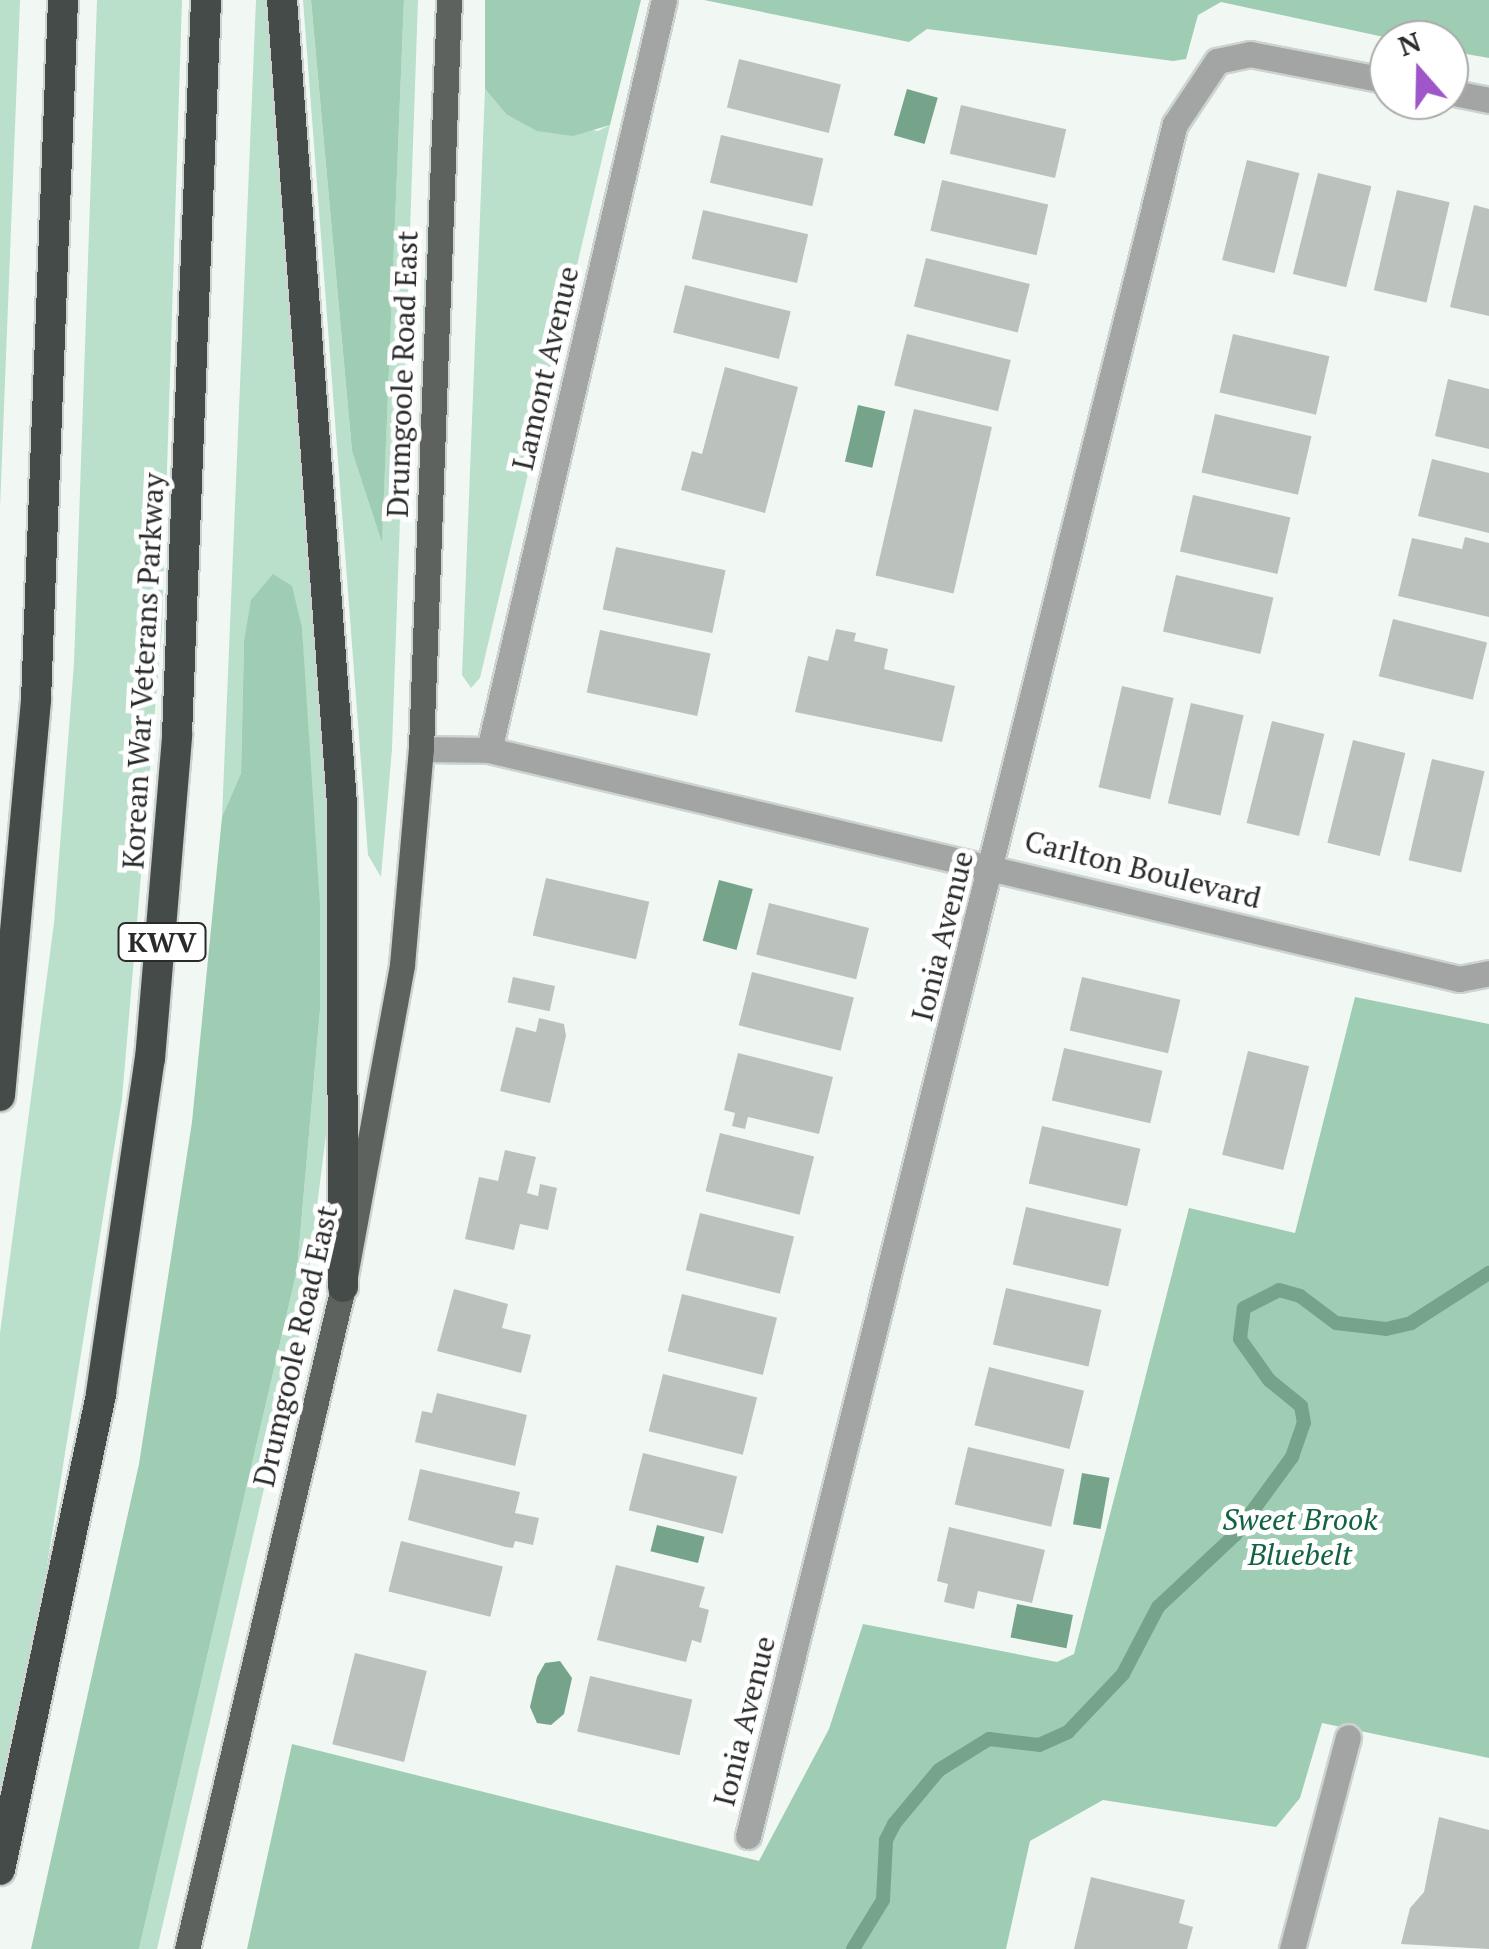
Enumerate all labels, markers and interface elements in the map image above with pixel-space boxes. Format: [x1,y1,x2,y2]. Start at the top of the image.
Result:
north arrow [1369,20,1469,120]
text: N [1393,22,1426,64]
street label: Drumgoole Road East [379,230,425,518]
street label: Lamont Avenue [504,262,586,474]
street label: Korean War Veterans Parkway [115,472,171,870]
street label: Carlton Boulevard [1021,822,1265,916]
street label: Ionia Avenue [903,847,981,1025]
road number: KWV [117,919,207,965]
street label: Drumgoole Road East [245,1202,345,1490]
park label: Sweet Brook Bluebelt [1222,1501,1378,1572]
street label: Ionia Avenue [705,1632,783,1810]

